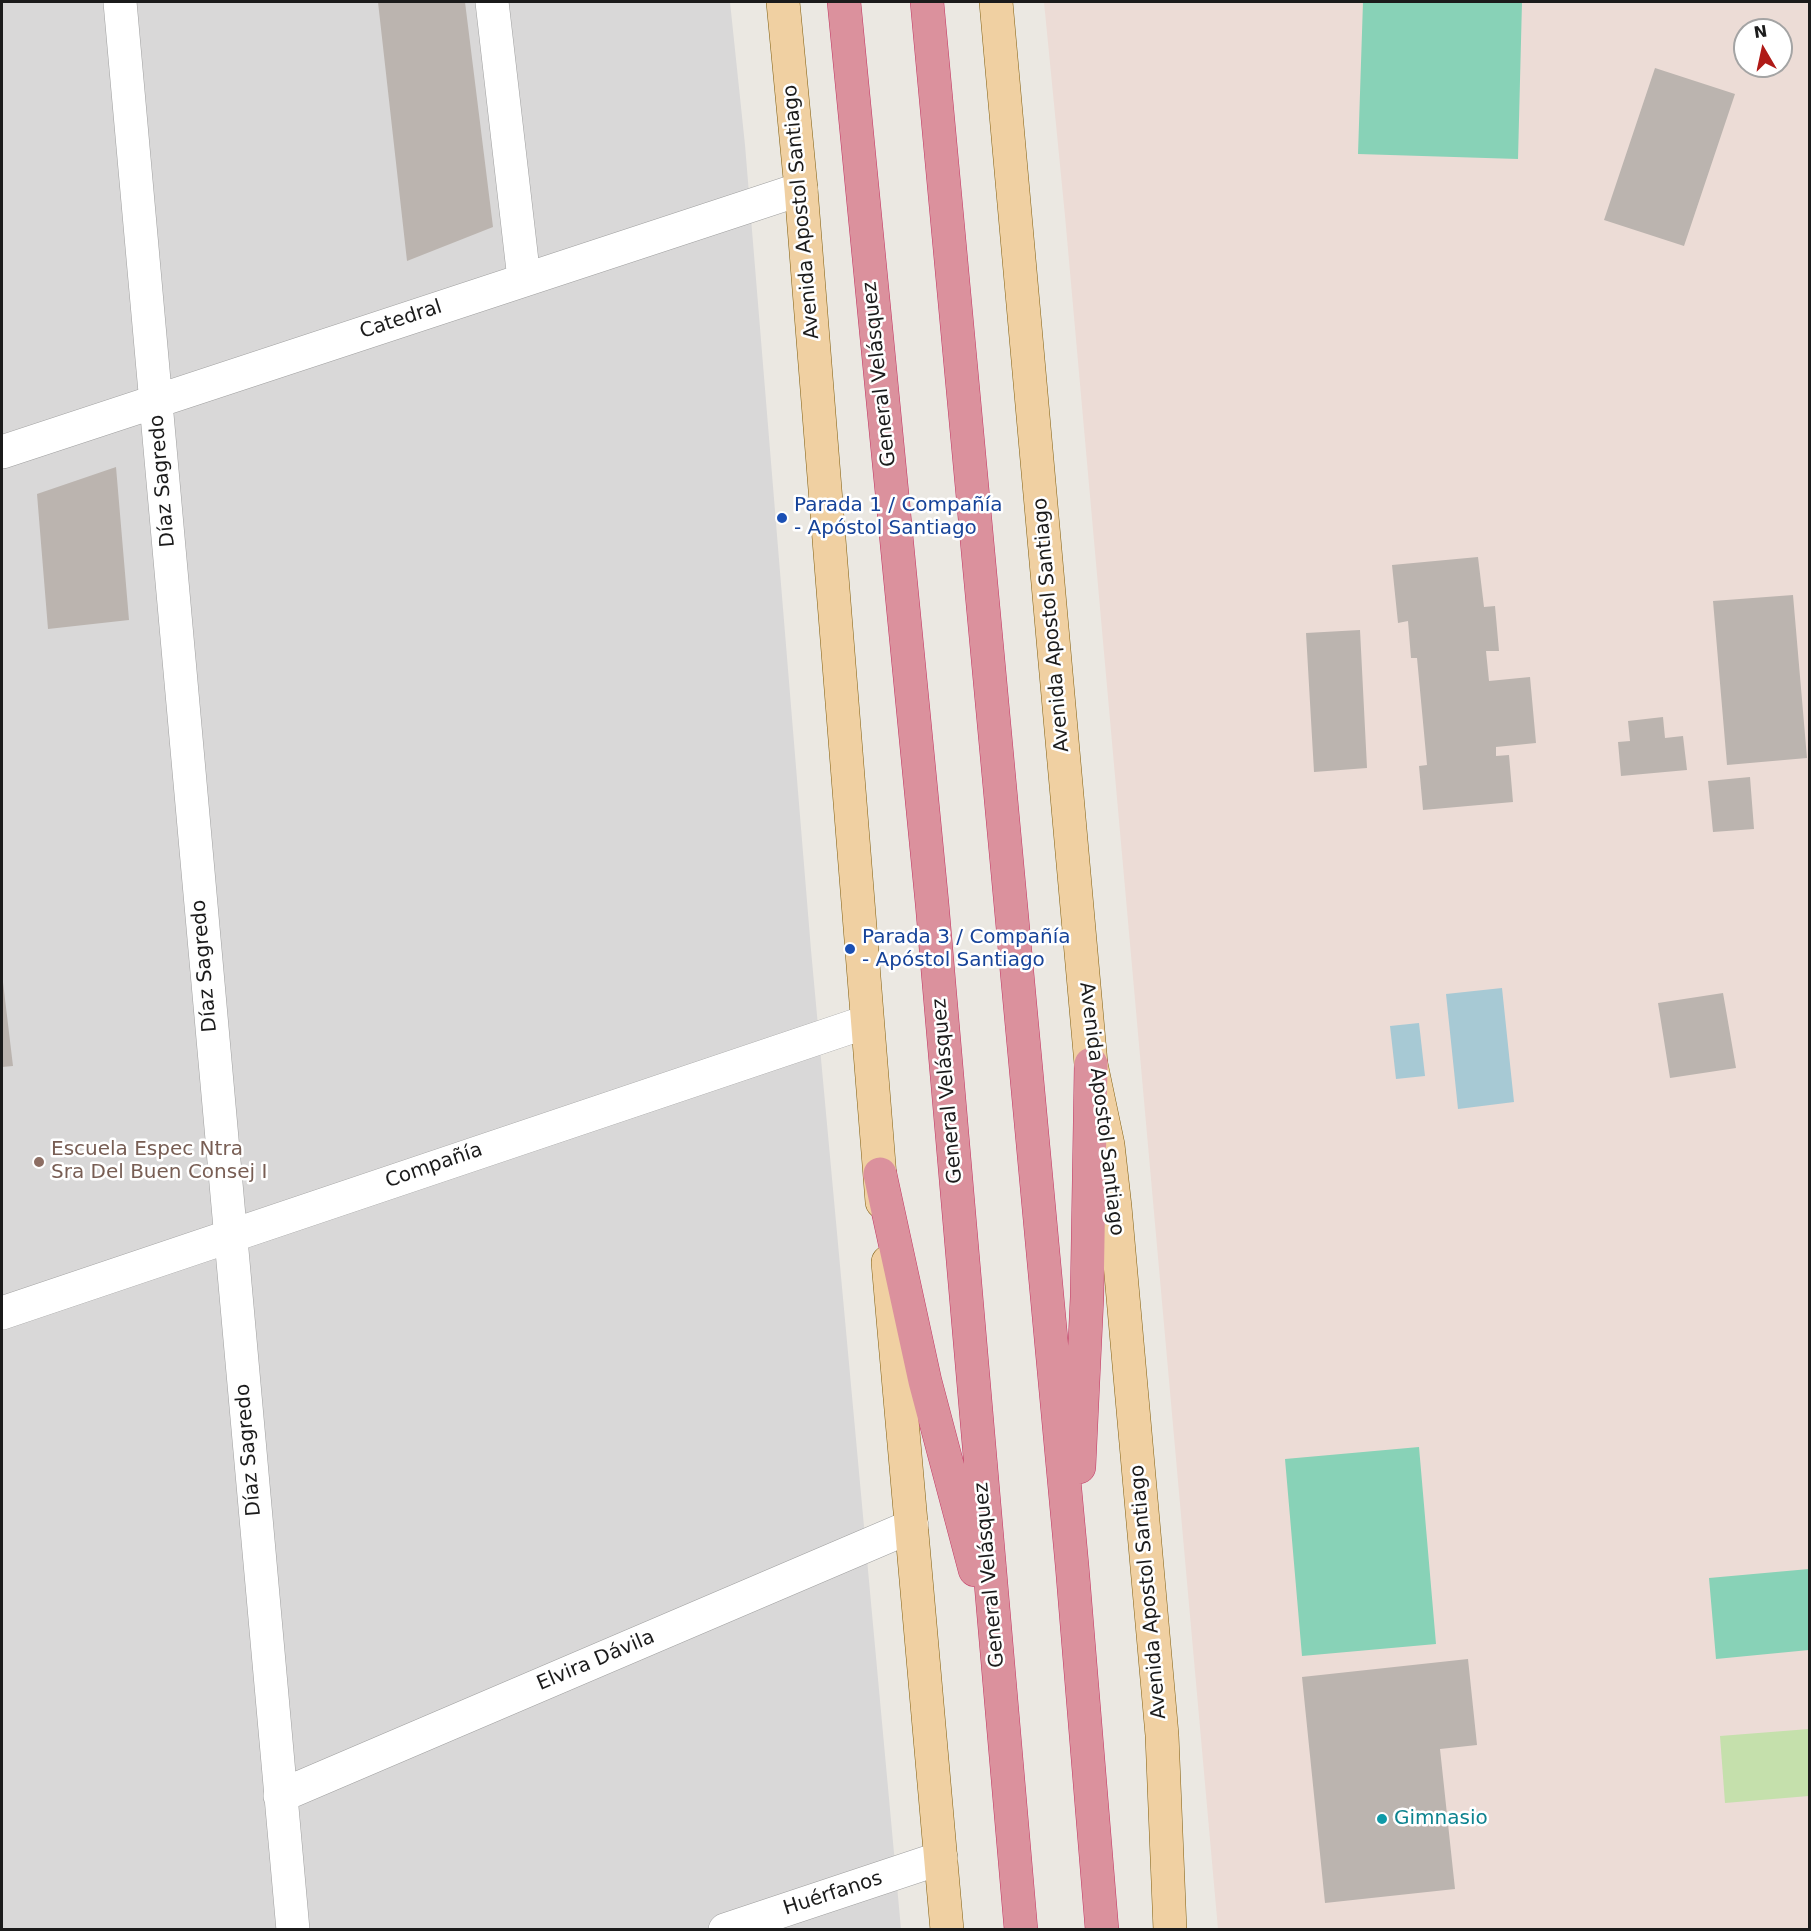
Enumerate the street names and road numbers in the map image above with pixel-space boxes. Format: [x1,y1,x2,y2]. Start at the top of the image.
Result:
street label: Avenida Apostol Santiago [779,84,825,340]
street label: General Velásquez [858,280,902,468]
street label: Catedral [357,295,445,345]
street label: Díaz Sagredo [145,414,181,548]
street label: Avenida Apostol Santiago [1029,497,1075,753]
street label: Díaz Sagredo [187,899,223,1033]
street label: Avenida Apostol Santiago [1074,981,1128,1237]
street label: General Velásquez [928,997,968,1185]
street label: Compañía [382,1138,486,1194]
street label: Díaz Sagredo [231,1383,267,1517]
street label: Avenida Apostol Santiago [1126,1464,1172,1720]
street label: General Velásquez [970,1481,1010,1669]
street label: Elvira Dávila [534,1625,658,1697]
street label: Huérfanos [780,1867,886,1921]

